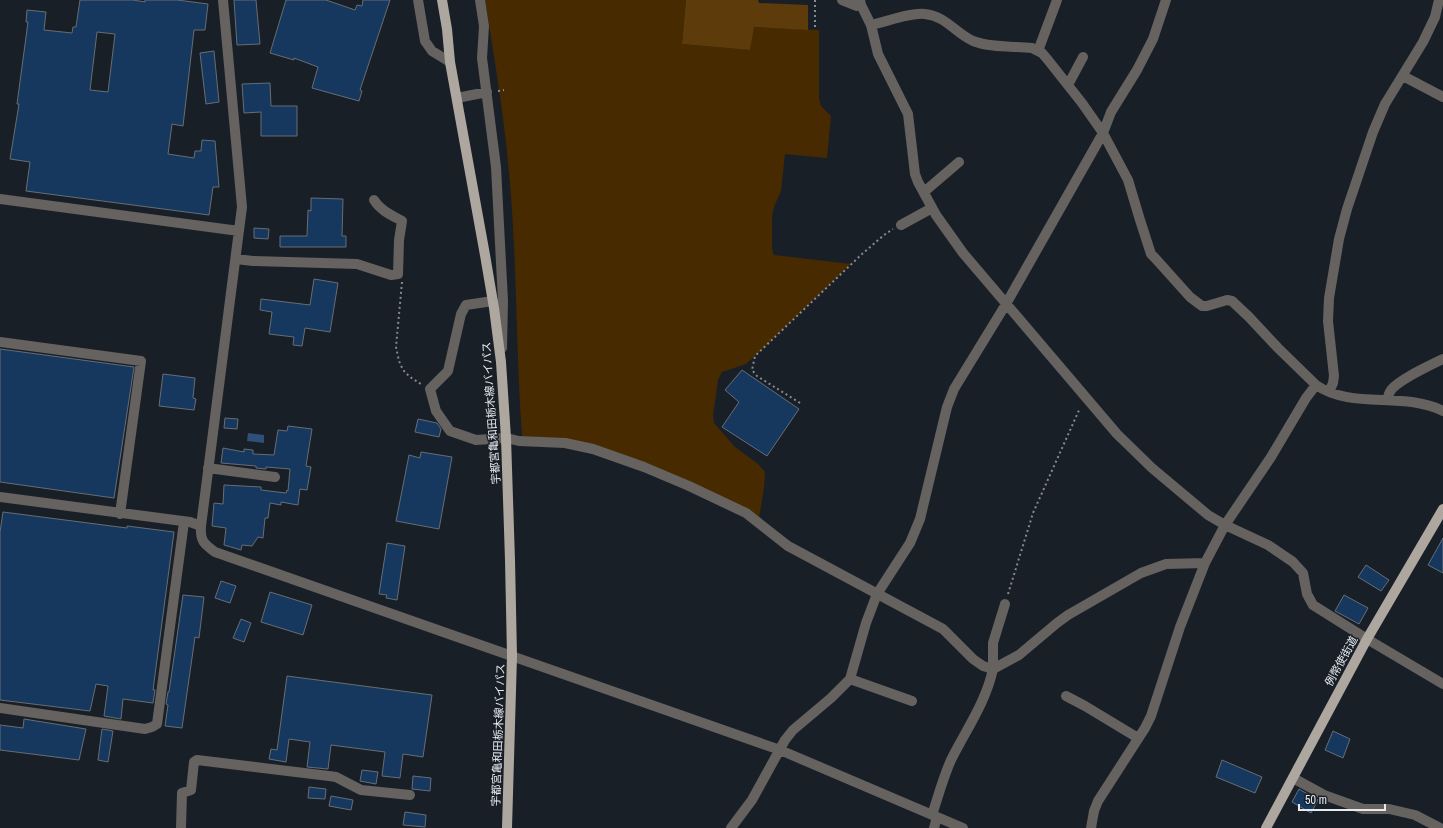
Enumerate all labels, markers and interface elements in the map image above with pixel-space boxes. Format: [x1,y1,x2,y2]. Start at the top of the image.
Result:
street label: 宇都宮亀和田栃木線バイパス [479,341,503,485]
street label: 例幣使街道 [1322,634,1360,688]
street label: 宇都宮亀和田栃木線バイパス [489,663,507,807]
scale bar [1299,786,1385,812]
text: 50 m [1305,792,1327,808]

